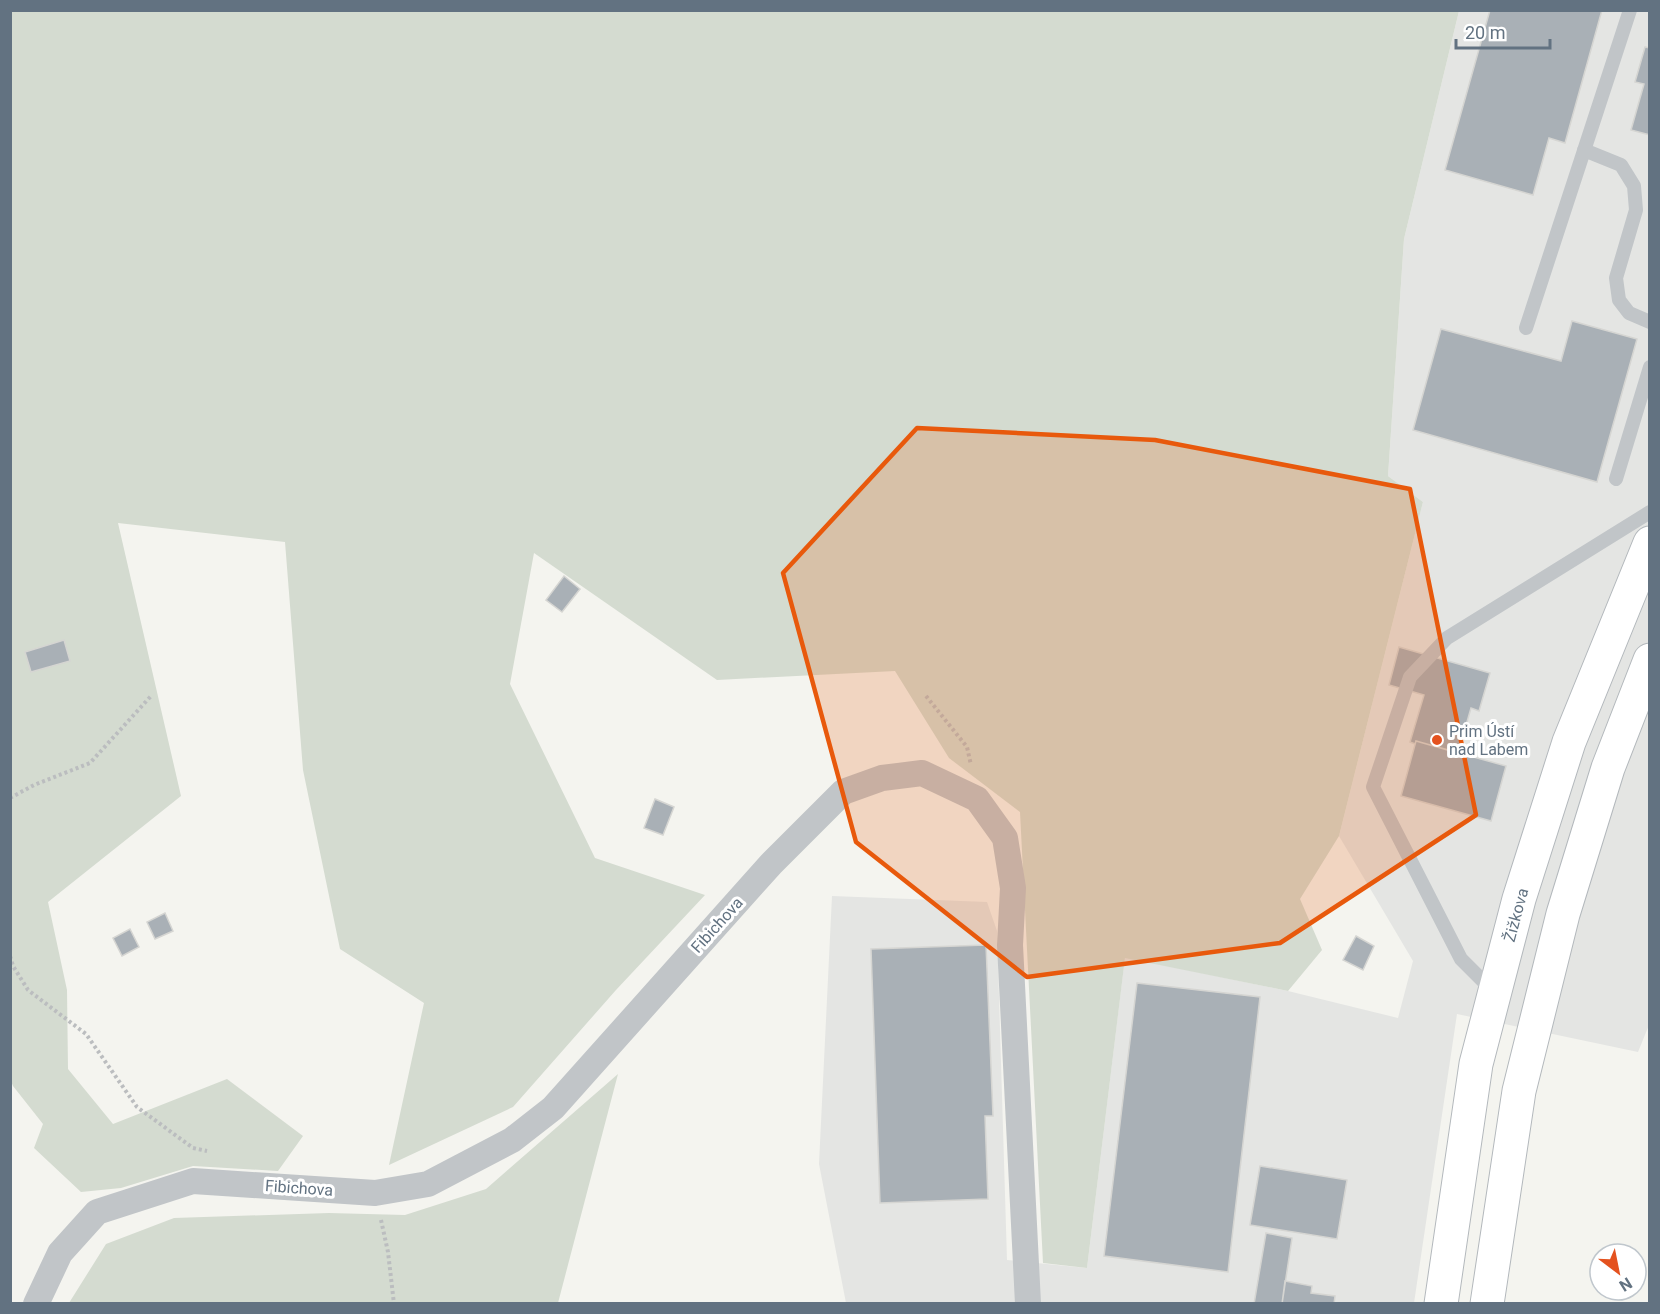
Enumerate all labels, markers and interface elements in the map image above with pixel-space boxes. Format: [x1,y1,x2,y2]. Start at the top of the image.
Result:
scale bar [1456,12,1550,50]
text: 20 m [1465,22,1505,43]
place label: Prim Ústí nad Labem [1449,722,1528,759]
marker: Prim Ústí nad Labem [1430,733,1444,747]
street label: Žižkova [1500,886,1532,944]
street label: Fibichova [687,893,747,957]
street label: Fibichova [264,1176,334,1200]
north arrow [1588,1242,1648,1302]
text: N [1616,1273,1636,1295]

